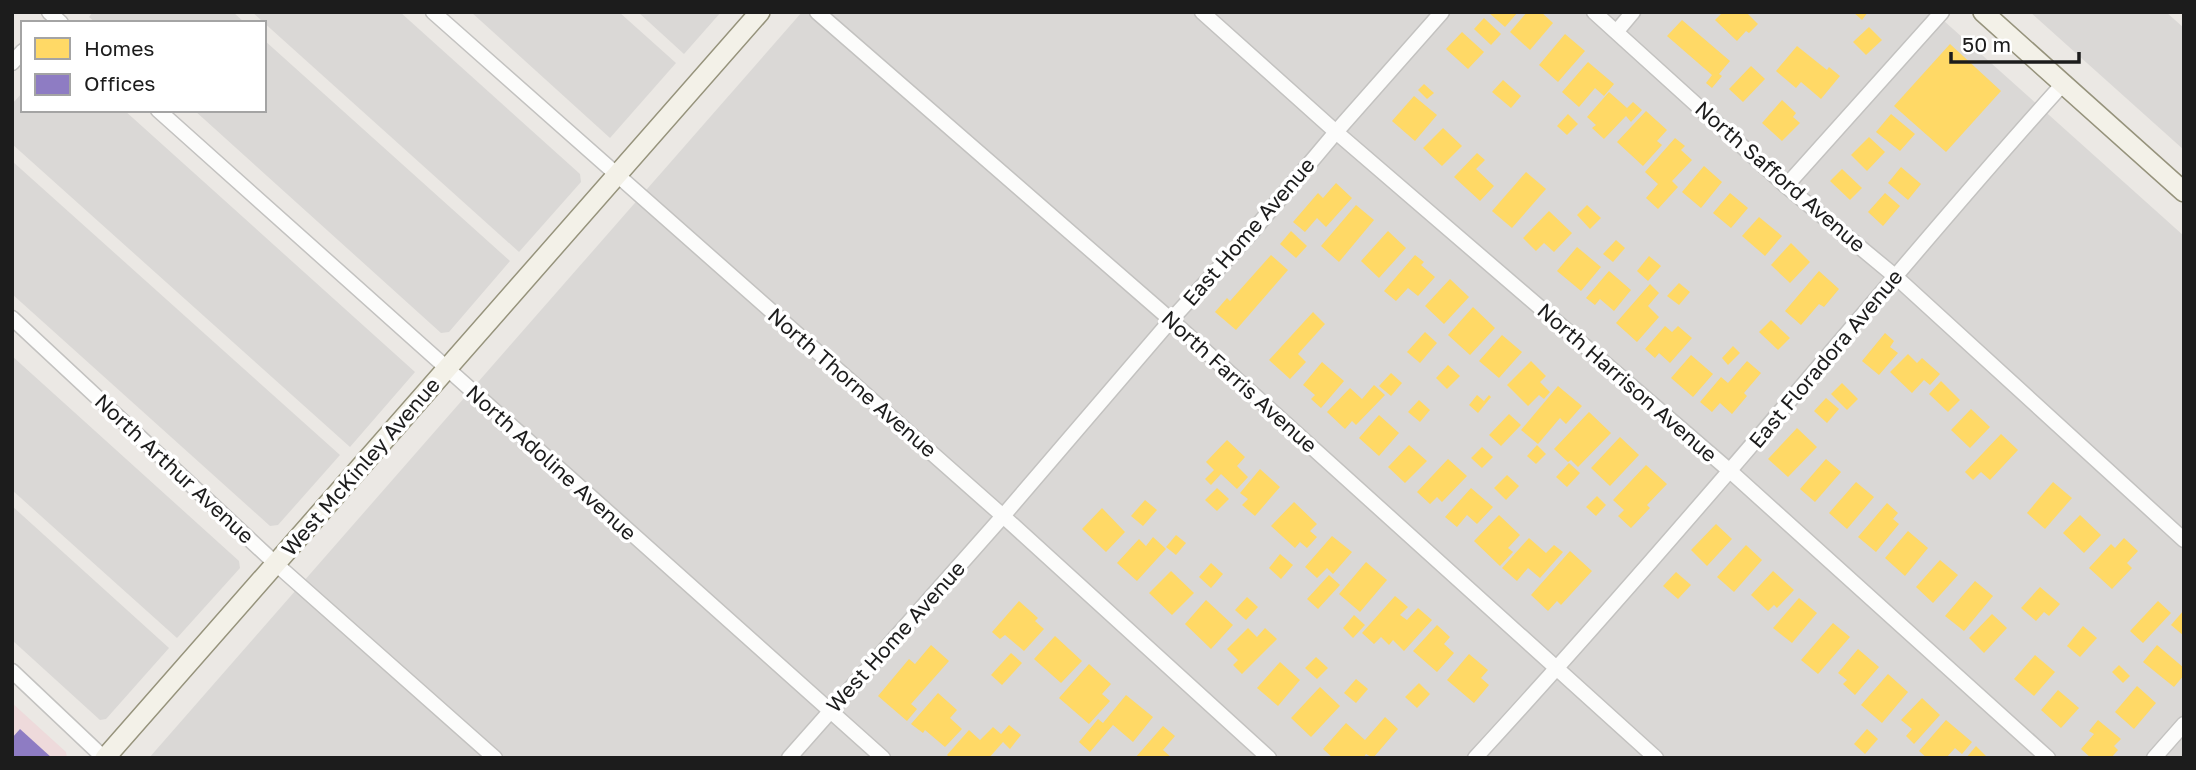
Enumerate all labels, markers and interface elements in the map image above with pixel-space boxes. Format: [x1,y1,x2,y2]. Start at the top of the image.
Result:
legend [21,21,266,112]
scale bar [1951,21,2079,65]
text: 50 m [1962,31,2011,57]
text: Homes [84,35,154,61]
text: Offices [84,70,155,96]
street label: North Safford Avenue [1690,95,1871,257]
street label: East Home Avenue [1177,152,1320,311]
street label: East Floradora Avenue [1743,264,1908,453]
street label: North Harrison Avenue [1532,297,1723,467]
street label: North Thorne Avenue [763,302,942,463]
street label: North Farris Avenue [1157,305,1323,458]
street label: West McKinley Avenue [276,372,445,561]
street label: North Adoline Avenue [461,379,642,546]
street label: North Arthur Avenue [90,388,260,549]
street label: West Home Avenue [820,555,970,717]

